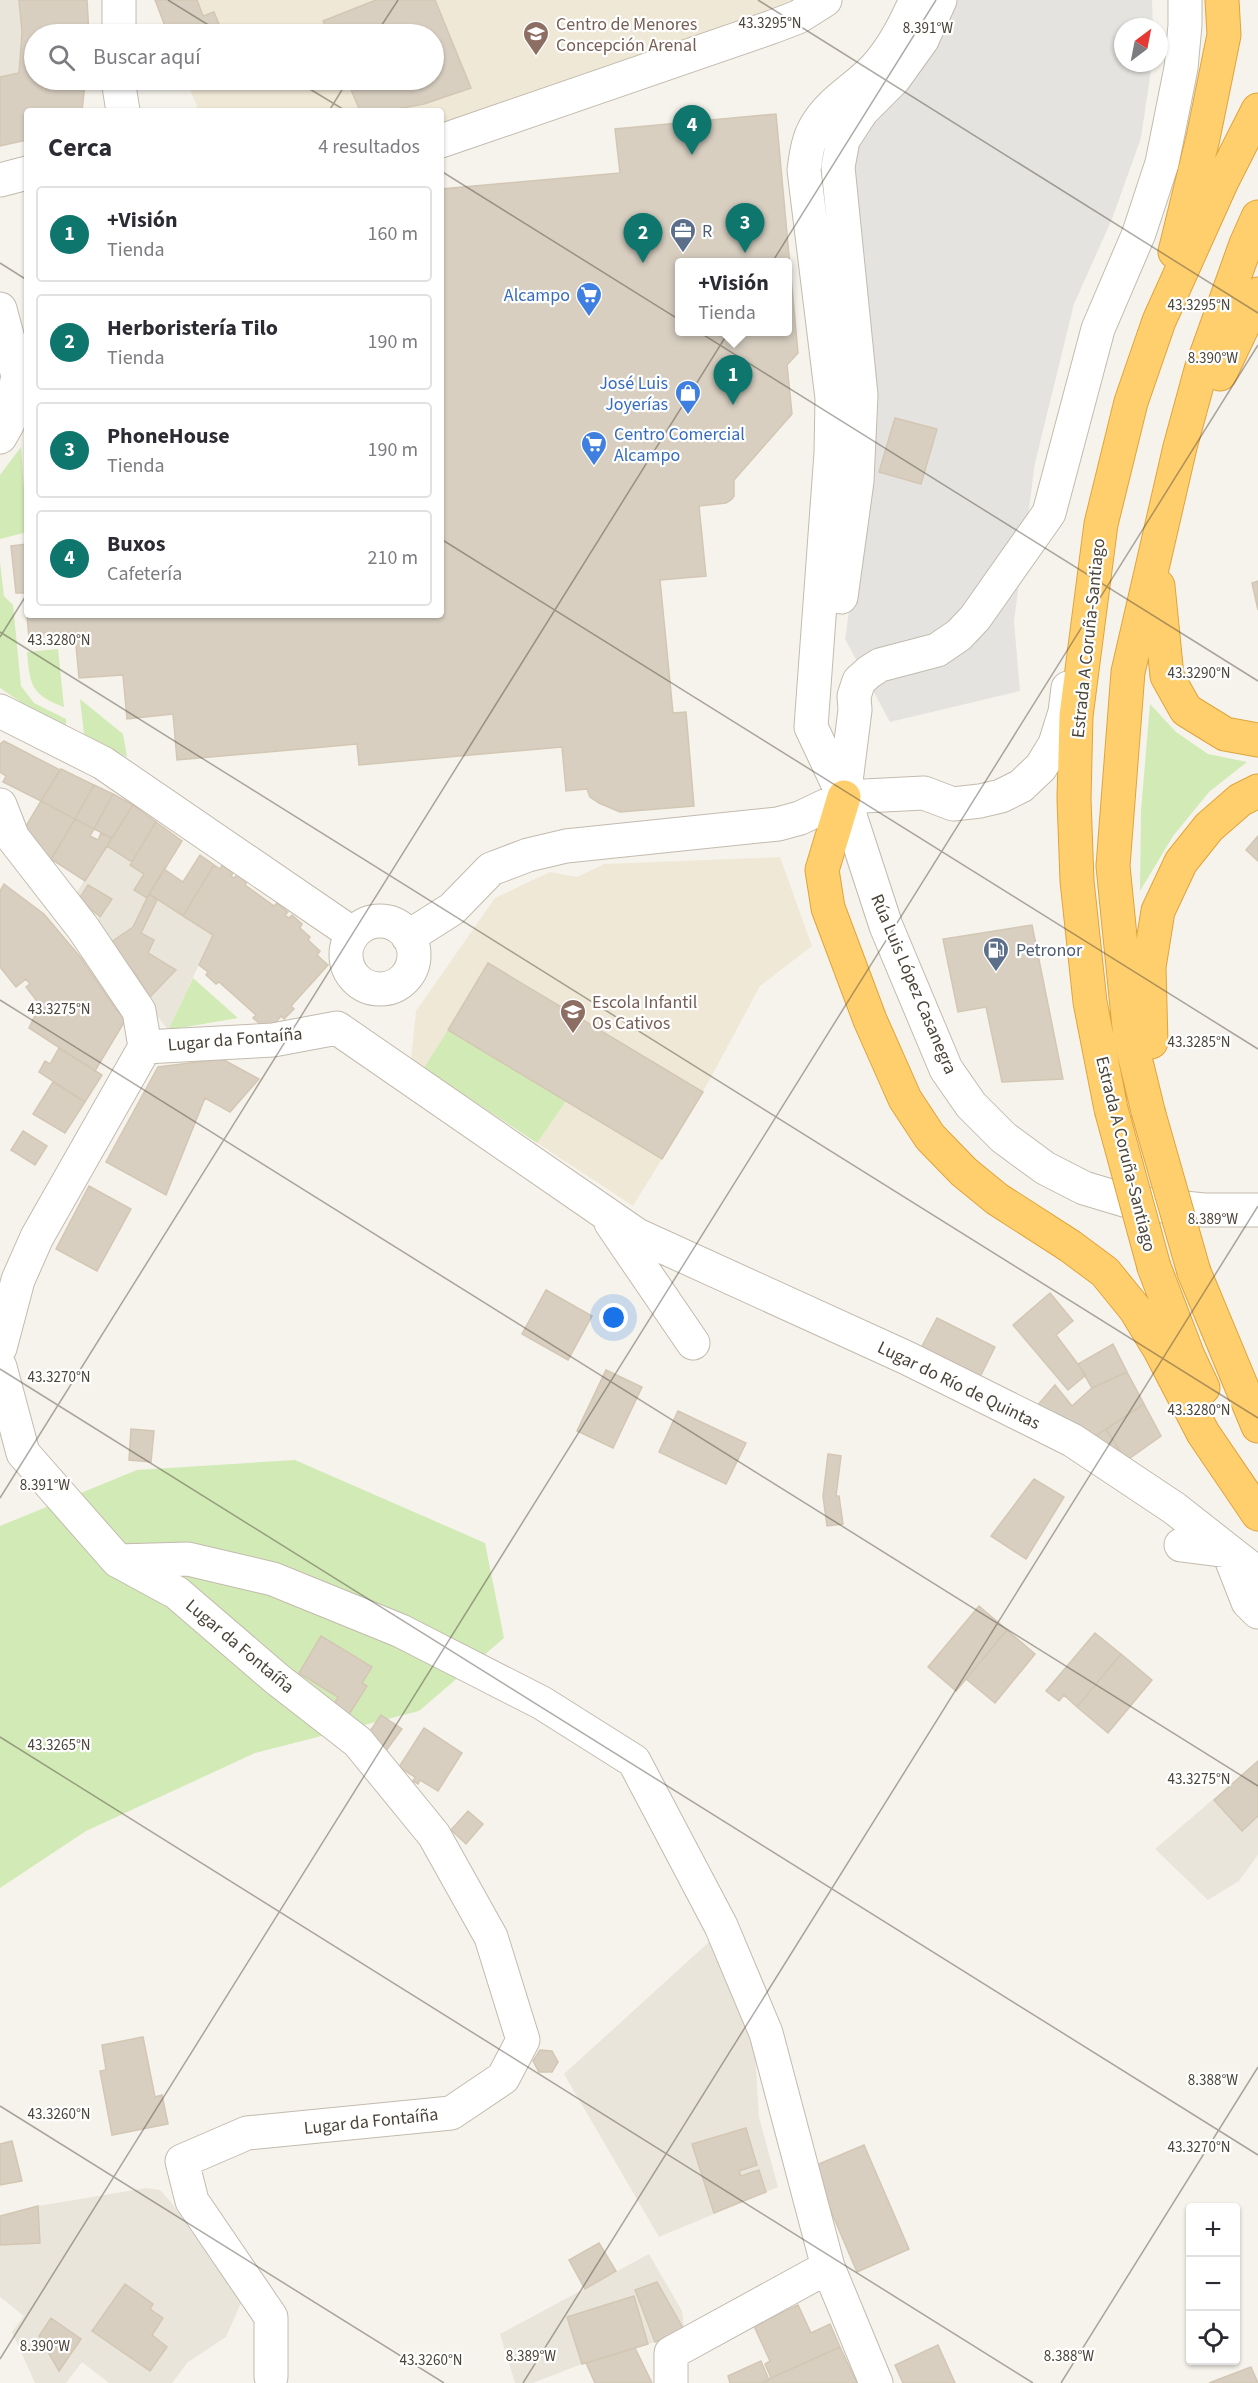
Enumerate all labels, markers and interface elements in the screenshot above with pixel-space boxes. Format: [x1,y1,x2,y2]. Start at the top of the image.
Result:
place label: Centro de Menores Concepción Arenal [556,12,697,58]
text: 43.3295°N [738,13,802,34]
text: 8.391°W [903,18,953,39]
north arrow [1114,18,1168,72]
school or university icon: Centro de Menores Concepción Arenal [521,19,551,57]
search box [24,24,444,90]
icon: search [45,41,78,74]
text: Buscar aquí [93,41,201,73]
pin: 4 [672,106,712,155]
text: Cerca [48,129,112,166]
text: 4 resultados [318,133,420,161]
text: +Visión [107,204,178,236]
pin: 3 [726,204,764,253]
pin: 2 [624,214,662,263]
office icon: R [668,216,698,254]
place label: R [702,219,712,244]
text: 1 [64,220,75,248]
text: 160 m [368,220,418,248]
text: Tienda [107,236,165,264]
popup [675,258,792,336]
text: +Visión [698,267,769,299]
supermarket icon: Alcampo [574,280,604,318]
place label: Alcampo [504,283,570,308]
text: 43.3295°N [1167,295,1231,316]
text: Tienda [698,299,756,327]
text: Herboristería Tilo [107,312,278,344]
text: 2 [64,328,75,356]
text: 190 m [368,328,418,356]
text: Tienda [107,344,165,372]
text: 8.390°W [1188,348,1238,369]
pin: 1 [714,356,752,405]
place label: José Luis Joyerías [599,371,668,417]
shop icon: José Luis Joyerías [673,378,703,416]
text: PhoneHouse [107,420,230,452]
place label: Centro Comercial Alcampo [614,422,745,468]
supermarket icon: Centro Comercial Alcampo [579,429,609,467]
text: 3 [64,436,75,464]
text: 190 m [368,436,418,464]
text: Tienda [107,452,165,480]
text: Buxos [107,528,165,560]
street label: Estrada A Coruña-Santiago [1066,537,1111,739]
text: 4 [64,544,75,572]
text: 210 m [368,544,418,572]
text: Cafetería [107,560,182,588]
text: 43.3280°N [27,630,91,651]
text: 43.3290°N [1167,663,1231,684]
street label: Rúa Luis López Casanegra [864,890,963,1078]
fuel station icon: Petronor [981,935,1011,973]
place label: Petronor [1016,938,1083,963]
place label: Escola Infantil Os Cativos [592,990,697,1036]
school or university icon: Escola Infantil Os Cativos [558,997,588,1035]
text: 43.3275°N [27,999,91,1020]
street label: Lugar da Fontaíña [167,1021,303,1058]
text: 43.3285°N [1167,1032,1231,1053]
street label: Estrada A Coruña-Santiago [1089,1054,1162,1254]
text: 8.389°W [1188,1209,1238,1230]
your location [599,1303,628,1332]
street label: Lugar do Río de Quintas [873,1335,1044,1436]
text: 43.3270°N [27,1367,91,1388]
text: 43.3280°N [1167,1400,1231,1421]
text: 8.391°W [20,1475,70,1496]
street label: Lugar da Fontaíña [180,1593,299,1699]
text: 43.3265°N [27,1735,91,1756]
text: 43.3275°N [1167,1769,1231,1790]
text: 8.388°W [1188,2070,1238,2091]
street label: Lugar da Fontaíña [303,2102,440,2141]
text: 43.3260°N [27,2104,91,2125]
text: 43.3270°N [1167,2137,1231,2158]
map controls [1186,2203,1240,2365]
button: + [1186,2203,1240,2257]
button: − [1186,2257,1240,2311]
button: locate [1186,2311,1240,2365]
text: 8.390°W [20,2336,70,2357]
text: 8.389°W [506,2346,556,2367]
text: 8.388°W [1044,2346,1094,2367]
text: 43.3260°N [399,2350,463,2371]

